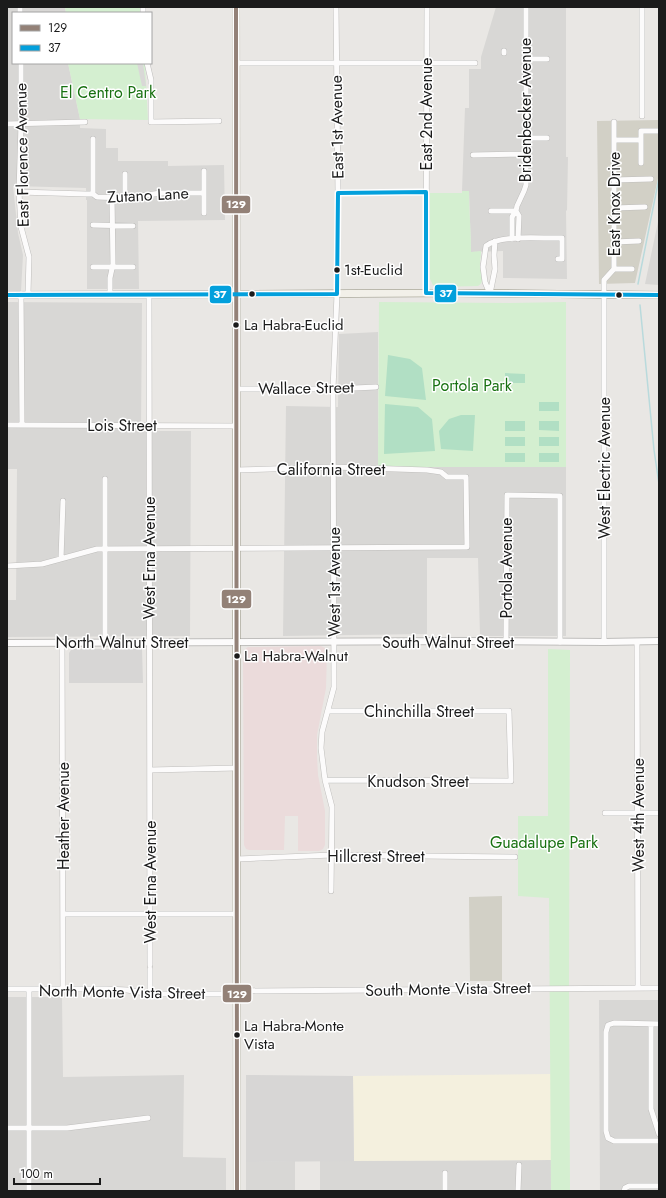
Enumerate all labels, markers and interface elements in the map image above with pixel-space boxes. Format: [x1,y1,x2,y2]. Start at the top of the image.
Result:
legend [12,12,152,64]
text: 129 [48,19,67,37]
street label: Bridenbecker Avenue [514,38,537,182]
text: 37 [48,39,61,57]
street label: East 2nd Avenue [415,58,438,170]
street label: East 1st Avenue [325,75,349,179]
park label: El Centro Park [60,81,157,104]
street label: East Florence Avenue [9,83,35,227]
street label: East Knox Drive [603,152,626,256]
street label: Zutano Lane [107,181,189,209]
line badge: 129 [221,195,251,214]
text: 129 [226,196,246,212]
place label: 1st-Euclid [344,259,403,281]
marker: 1st-Euclid [332,265,342,275]
line badge: 37 [434,284,457,303]
line badge: 37 [209,285,232,304]
text: 37 [439,285,453,301]
text: 37 [213,286,227,302]
unlabelled marker [247,289,257,299]
unlabelled marker [614,290,624,300]
place label: La Habra-Euclid [244,314,344,336]
marker: La Habra-Euclid [231,320,241,330]
park label: Portola Park [432,374,513,397]
street label: Wallace Street [258,376,354,400]
street label: West Electric Avenue [593,397,616,539]
street label: Lois Street [87,414,157,437]
street label: California Street [277,458,385,481]
street label: West Erna Avenue [138,497,161,619]
street label: Portola Avenue [495,517,518,619]
street label: West 1st Avenue [323,527,346,637]
line badge: 129 [221,589,252,609]
text: 129 [226,591,246,607]
street label: North Walnut Street [56,631,189,654]
street label: South Walnut Street [382,631,514,654]
place label: La Habra-Walnut [244,645,348,667]
marker: La Habra-Walnut [232,651,242,661]
street label: Chinchilla Street [364,700,474,723]
street label: West 4th Avenue [627,758,650,872]
street label: Heather Avenue [52,762,75,870]
street label: Knudson Street [367,770,469,793]
street label: West Erna Avenue [139,821,162,943]
park label: Guadalupe Park [490,831,599,854]
street label: Hillcrest Street [327,845,425,868]
street label: South Monte Vista Street [365,976,531,1002]
street label: North Monte Vista Street [39,979,206,1005]
line badge: 129 [222,984,252,1003]
text: 129 [227,986,247,1002]
place label: La Habra-Monte Vista [244,1015,344,1055]
marker: La Habra-Monte Vista [232,1030,242,1040]
scale bar [14,1160,100,1186]
text: 100 m [20,1165,53,1183]

